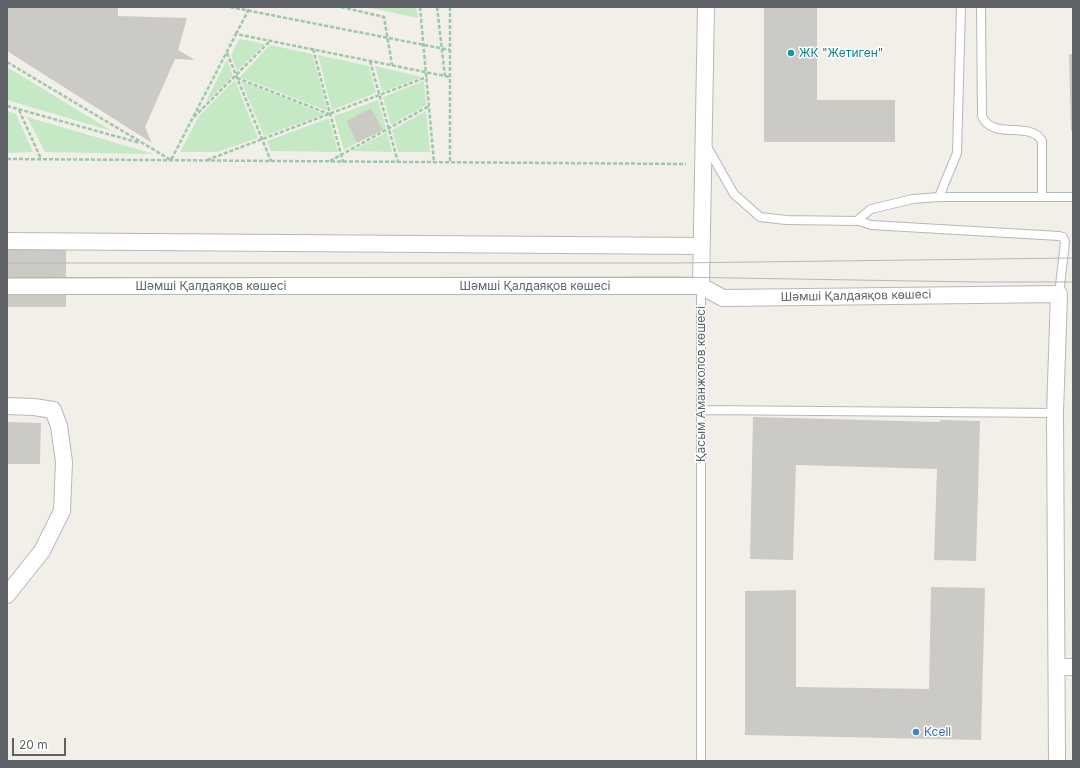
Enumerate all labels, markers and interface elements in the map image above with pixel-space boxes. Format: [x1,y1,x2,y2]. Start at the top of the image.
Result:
place label: ЖК "Жетиген" [799,46,883,60]
marker: ЖК "Жетиген" [786,48,796,58]
street label: Шәмші Қалдаяқов көшесі [136,279,286,293]
street label: Шәмші Қалдаяқов көшесі [460,279,610,293]
street label: Шәмші Қалдаяқов көшесі [780,287,932,305]
street label: Қасым Аманжолов көшесі [694,306,708,462]
place label: Kcell [924,725,951,739]
marker: Kcell [911,727,921,737]
scale bar [14,730,68,756]
text: 20 m [19,737,48,752]

